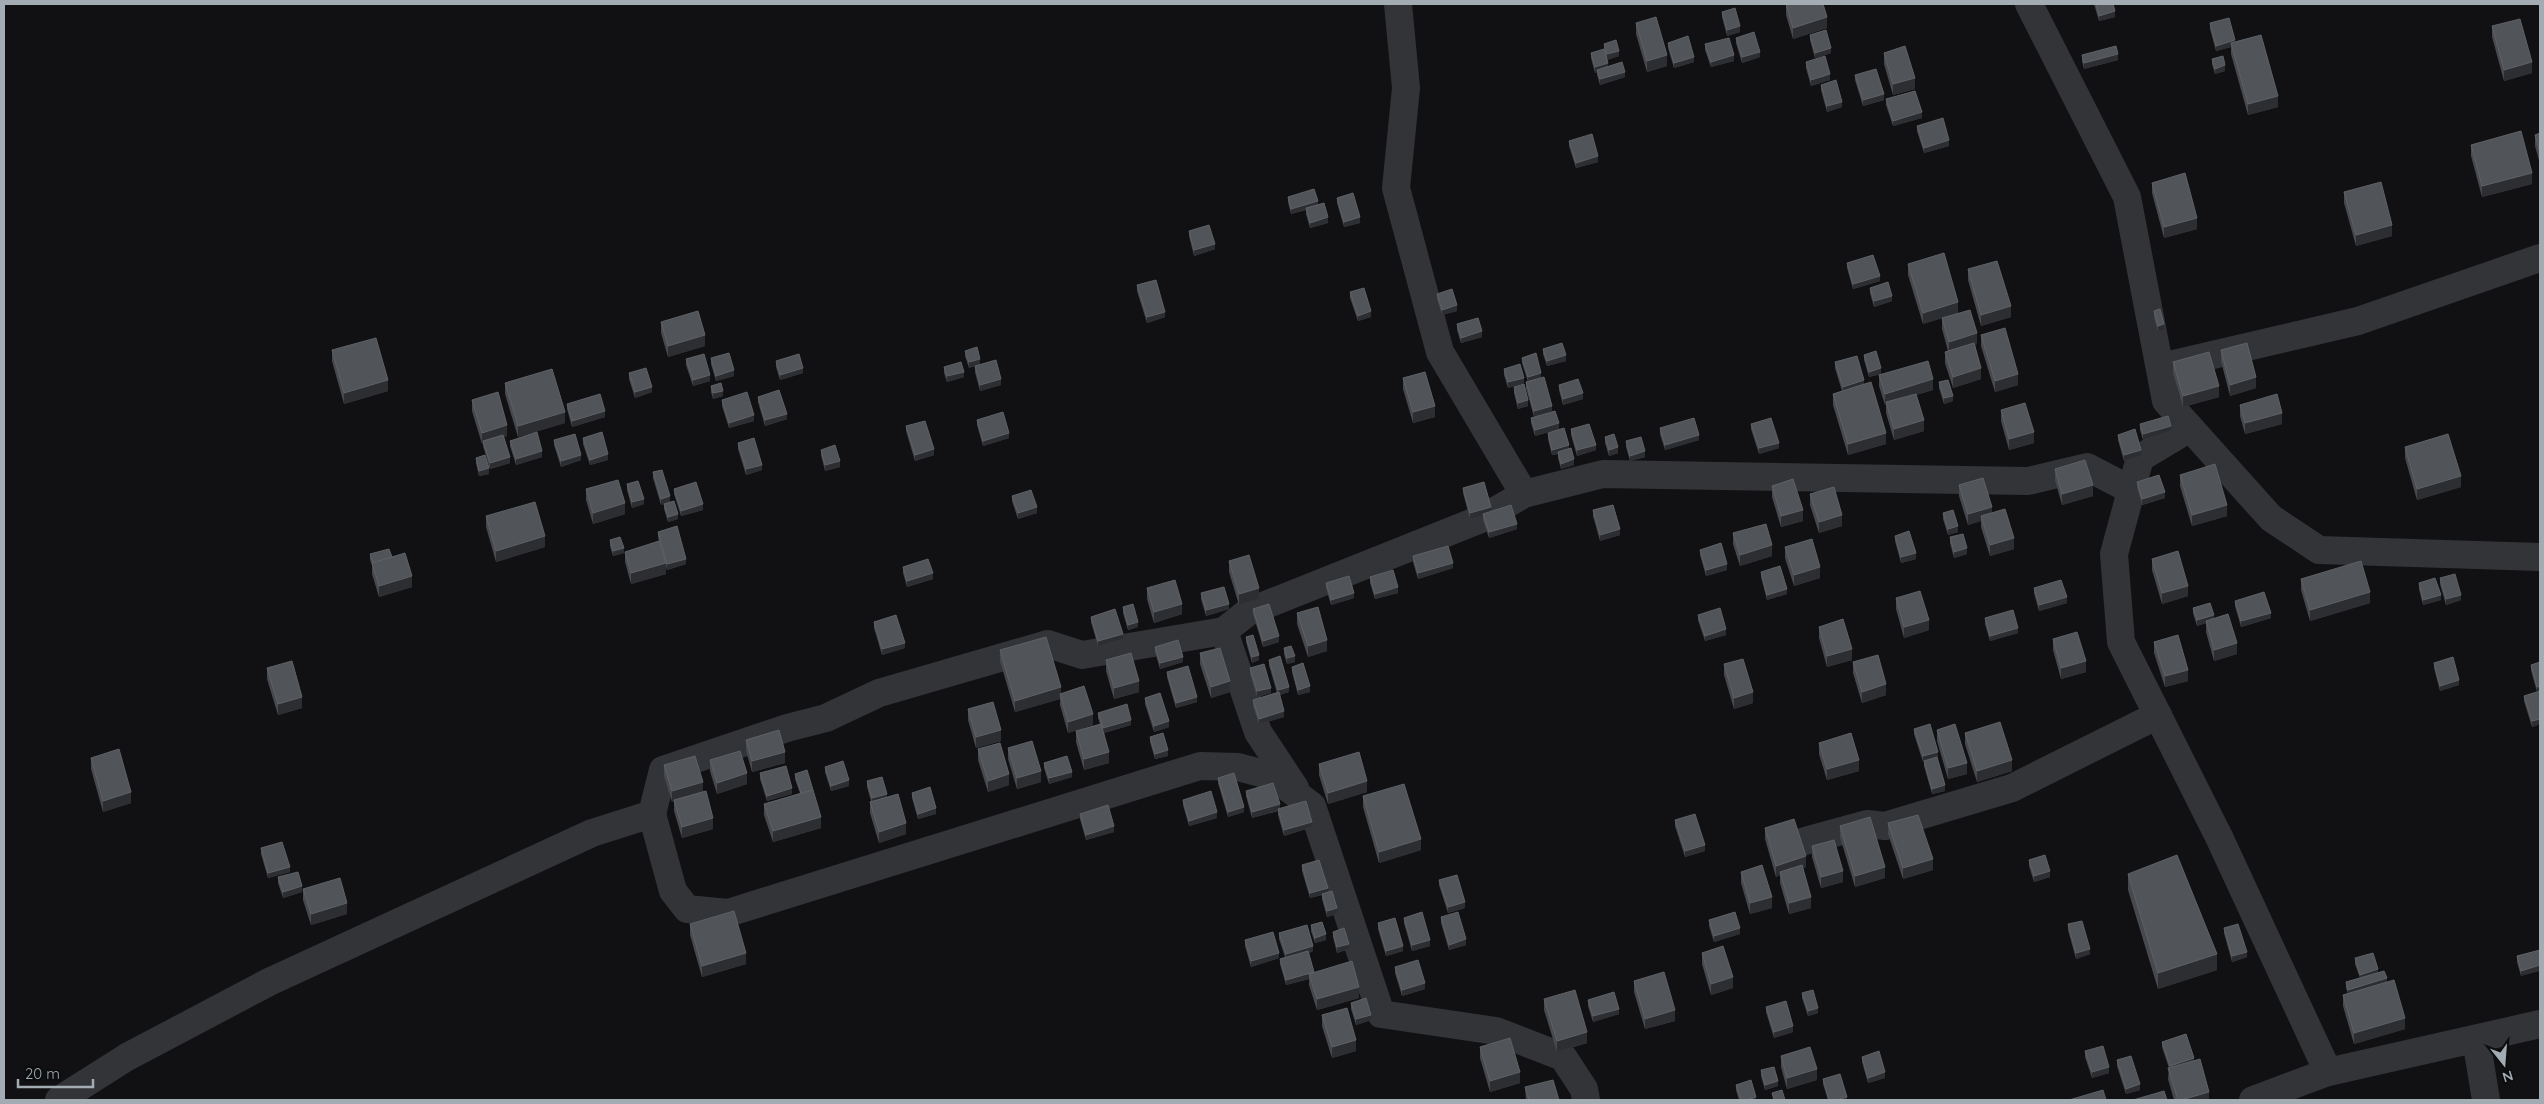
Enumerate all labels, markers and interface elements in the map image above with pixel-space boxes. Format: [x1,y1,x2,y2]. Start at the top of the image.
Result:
north arrow [2479,1039,2529,1089]
scale bar [18,1056,92,1088]
text: 20 m [25,1064,60,1083]
text: N [2500,1066,2515,1087]

